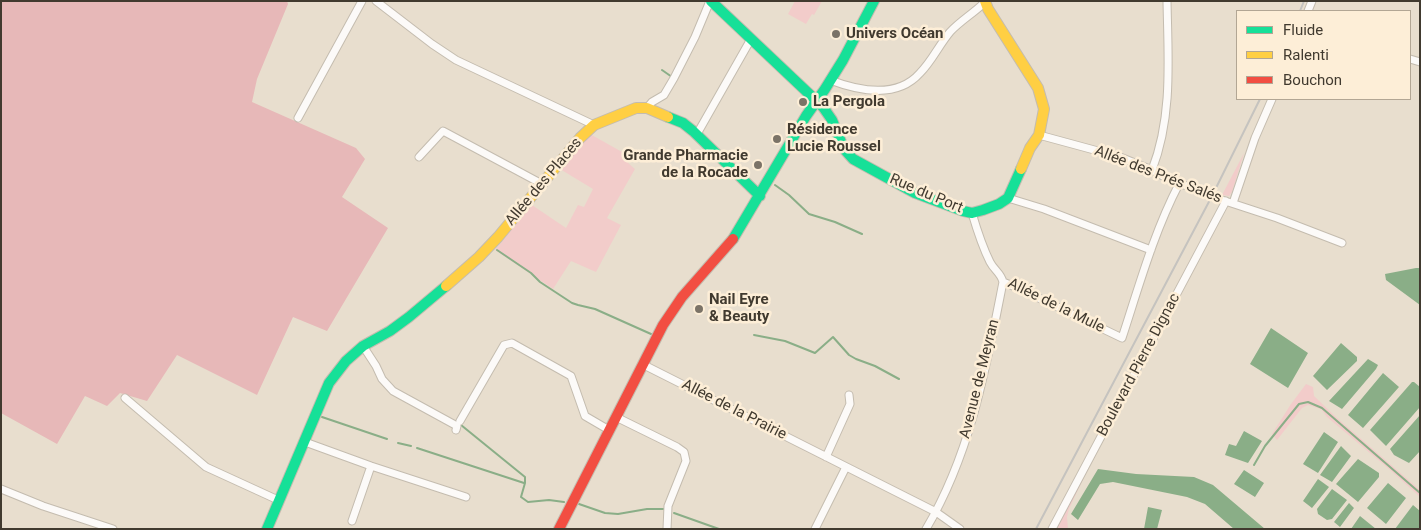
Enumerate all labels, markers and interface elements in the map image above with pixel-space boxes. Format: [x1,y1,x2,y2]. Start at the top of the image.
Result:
legend [1236,10,1411,100]
text: Fluide [1283,21,1323,39]
place label: Univers Océan [846,25,943,43]
marker: Univers Océan [830,28,842,40]
text: Ralenti [1283,46,1329,64]
text: Bouchon [1283,71,1342,89]
place label: La Pergola [813,93,885,111]
marker: La Pergola [797,96,809,108]
place label: Résidence Lucie Roussel [787,121,881,156]
marker: Résidence Lucie Roussel [771,133,783,145]
street label: Allée des Places [502,134,586,230]
street label: Allée des Prés Salés [1092,142,1224,208]
place label: Grande Pharmacie de la Rocade [623,147,748,182]
marker: Grande Pharmacie de la Rocade [752,159,764,171]
street label: Rue du Port [887,170,965,218]
street label: Allée de la Mule [1005,275,1107,337]
place label: Nail Eyre & Beauty [709,291,769,326]
street label: Boulevard Pierre Dignac [1094,291,1184,439]
marker: Nail Eyre & Beauty [693,303,705,315]
street label: Avenue de Meyran [956,318,1004,440]
street label: Allée de la Prairie [679,376,789,444]

